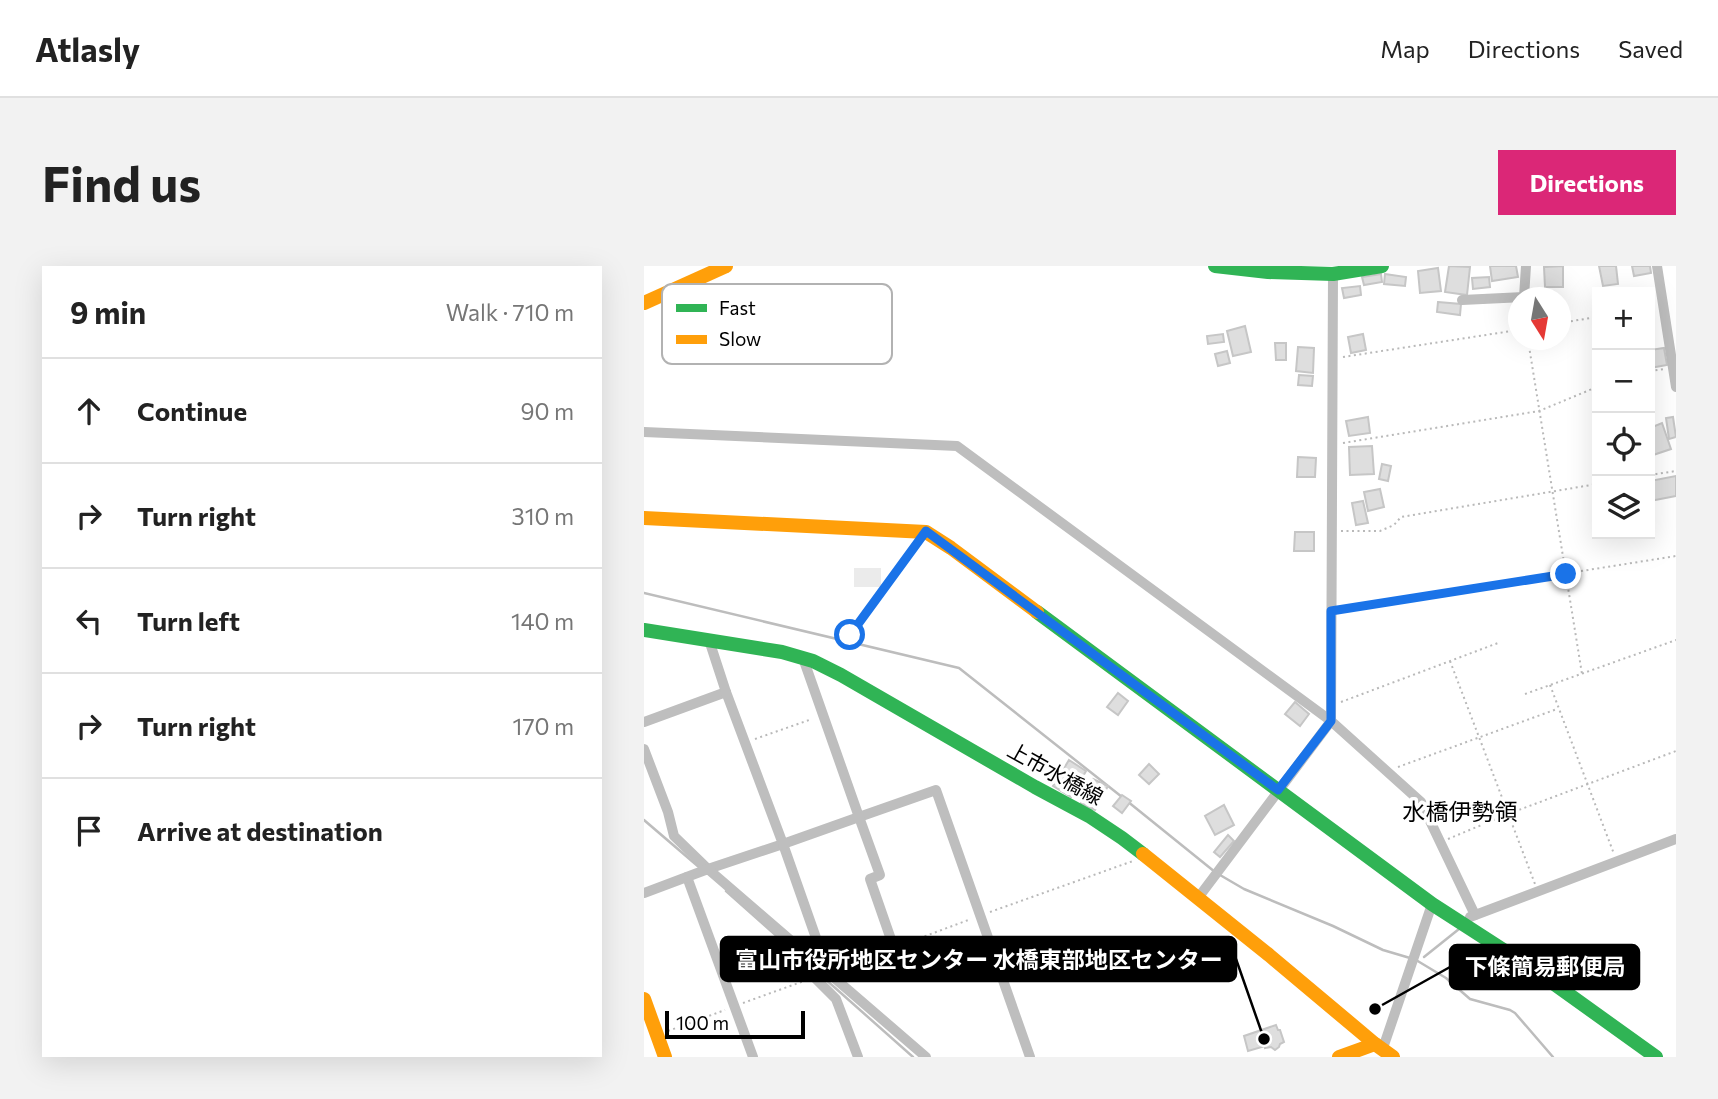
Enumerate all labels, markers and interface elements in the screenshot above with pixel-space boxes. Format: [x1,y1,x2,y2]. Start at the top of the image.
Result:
text: Atlasly [35,28,140,69]
text: Map [1380,34,1430,63]
text: Directions [1468,34,1580,63]
text: Saved [1618,34,1683,63]
button: Directions [1498,150,1676,215]
text: Find us [42,152,201,212]
legend [662,284,892,364]
north arrow [1508,287,1571,350]
map controls [1592,287,1655,539]
button: + [1592,287,1655,350]
text: 9 min [70,293,146,330]
text: Fast [719,296,756,319]
text: Walk · 710 m [446,298,574,326]
text: Slow [719,327,761,350]
button: − [1592,350,1655,413]
icon: ahead [70,392,108,430]
text: Continue [137,395,247,426]
text: 90 m [521,397,574,425]
button: locate [1592,413,1655,476]
button: layers [1592,476,1655,539]
icon: right [70,497,108,535]
text: Turn right [137,500,256,531]
text: 310 m [512,502,574,530]
route end [1550,558,1581,589]
icon: left [70,602,108,640]
text: Turn left [137,605,240,636]
text: 140 m [511,607,574,635]
route start [834,619,865,650]
icon: right [70,707,108,745]
text: Turn right [137,710,256,741]
text: 170 m [513,712,574,740]
street label: 上市水橋線 [1004,736,1108,809]
district label: 水橋伊勢領 [1403,797,1518,825]
icon: arrive [70,812,108,850]
text: Arrive at destination [137,815,383,846]
callout: 富山市役所地区センター 水橋東部地区センター [721,937,1236,981]
text: 富山市役所地区センター 水橋東部地区センター [735,945,1223,973]
callout: 下條簡易郵便局 [1450,945,1639,989]
text: 下條簡易郵便局 [1465,952,1626,980]
scale bar [665,1008,805,1040]
text: 100 m [676,1011,729,1034]

